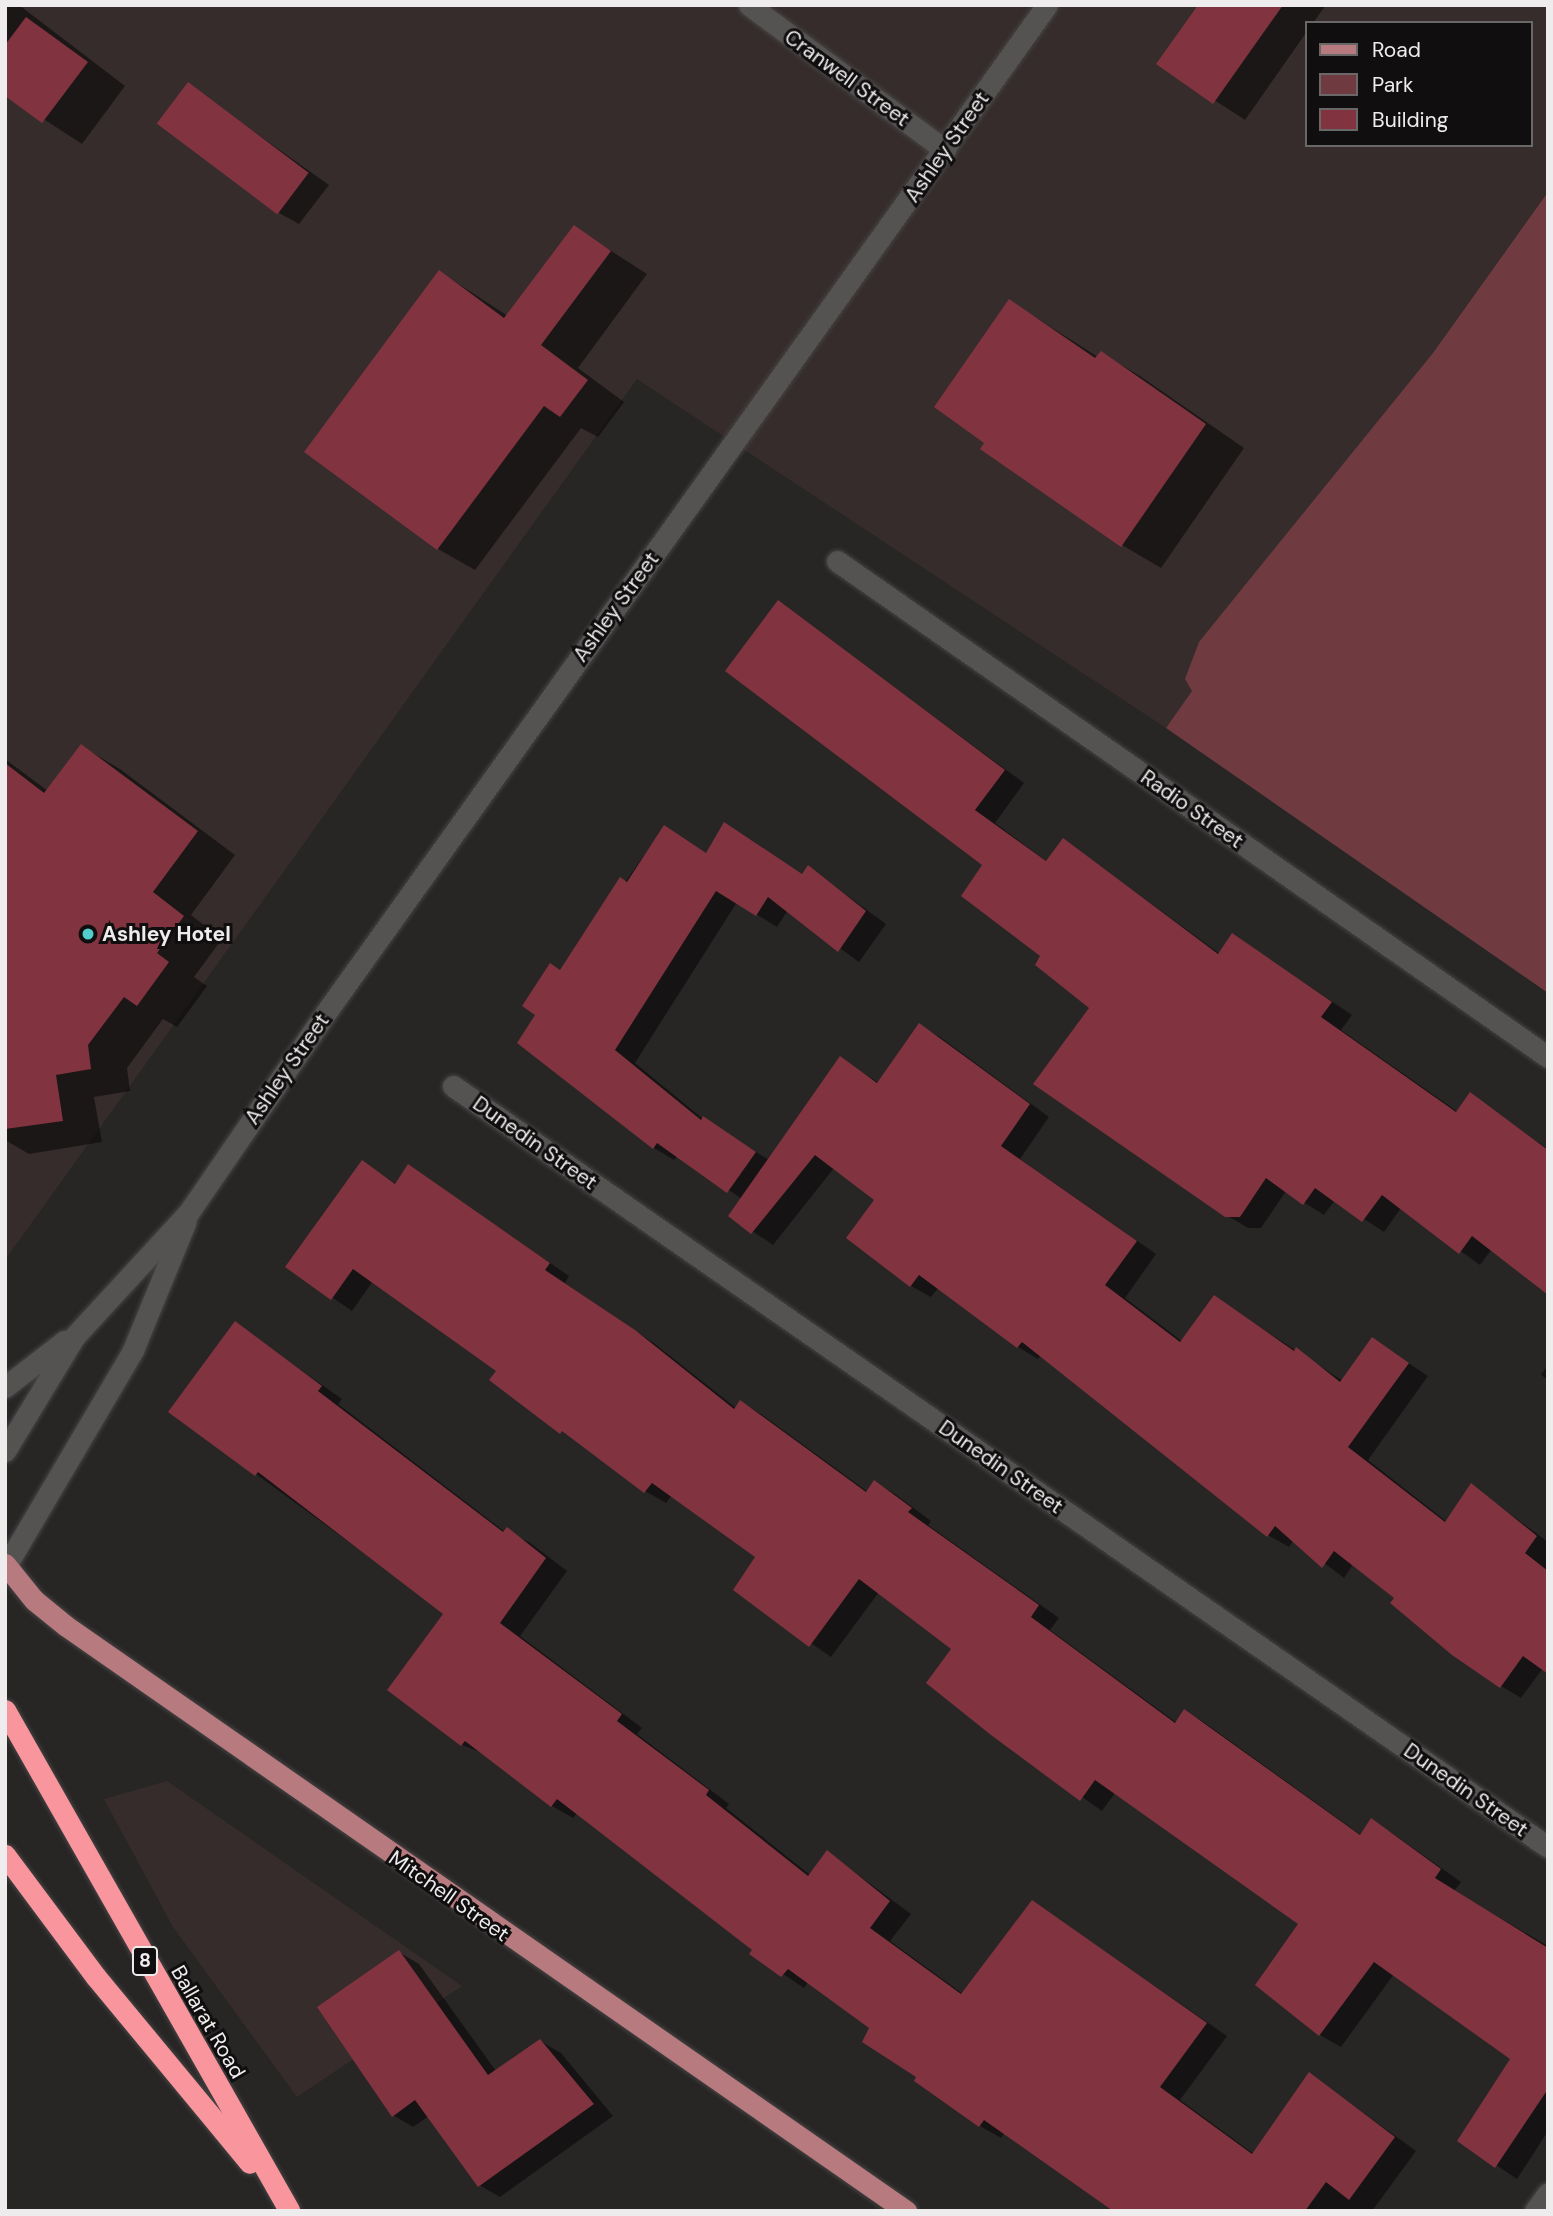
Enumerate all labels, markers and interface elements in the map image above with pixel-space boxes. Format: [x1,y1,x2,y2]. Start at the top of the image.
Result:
legend [1304,21,1532,147]
street label: Cranwell Street [780,24,914,132]
text: Road [1372,36,1421,64]
text: Park [1372,71,1413,99]
street label: Ashley Street [900,87,994,207]
text: Building [1372,106,1448,134]
street label: Ashley Street [568,547,664,667]
street label: Radio Street [1136,764,1248,854]
place label: Ashley Hotel [102,921,231,947]
marker: Ashley Hotel [80,926,96,942]
street label: Ashley Street [240,1009,334,1129]
street label: Dunedin Street [468,1091,602,1195]
street label: Dunedin Street [934,1415,1068,1519]
street label: Dunedin Street [1399,1738,1533,1842]
street label: Mitchell Street [384,1845,514,1947]
road number: 8 [131,1946,159,1977]
street label: Ballarat Road [165,1961,251,2083]

